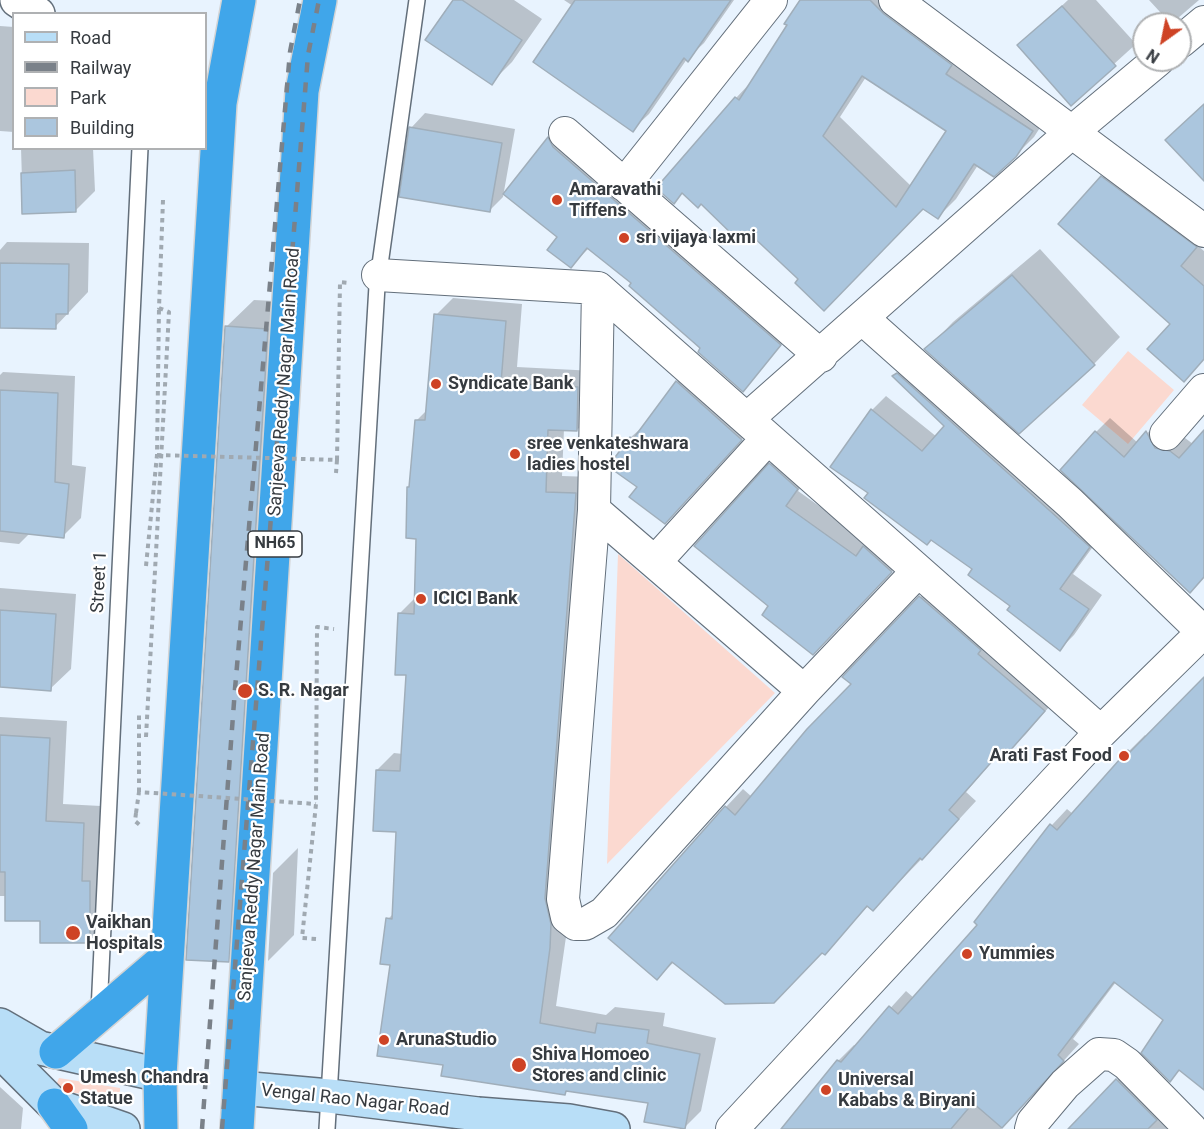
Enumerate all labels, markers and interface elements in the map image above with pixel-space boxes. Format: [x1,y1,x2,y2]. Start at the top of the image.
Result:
legend [12,12,207,150]
north arrow [1132,12,1192,72]
text: Road [70,27,111,48]
text: N [1143,45,1163,67]
text: Railway [70,57,131,78]
text: Park [70,87,106,108]
text: Building [70,117,134,138]
place label: Amaravathi Tiffens [569,179,661,222]
marker: Amaravathi Tiffens [550,193,564,207]
place label: sri vijaya laxmi [636,227,756,249]
marker: sri vijaya laxmi [617,231,631,245]
street label: Sanjeeva Reddy Nagar Main Road [265,247,305,517]
place label: Syndicate Bank [448,373,573,395]
marker: Syndicate Bank [429,377,443,391]
place label: sree venkateshwara ladies hostel [527,433,689,476]
marker: sree venkateshwara ladies hostel [508,447,522,461]
road number: NH65 [248,531,302,557]
street label: Street 1 [88,550,112,614]
place label: ICICI Bank [433,588,518,610]
marker: ICICI Bank [414,592,428,606]
place label: S. R. Nagar [258,680,349,702]
marker: S. R. Nagar [236,682,254,700]
street label: Sanjeeva Reddy Nagar Main Road [235,732,275,1002]
place label: Arati Fast Food [989,745,1112,767]
marker: Arati Fast Food [1117,749,1131,763]
place label: Vaikhan Hospitals [86,912,163,954]
marker: Vaikhan Hospitals [64,924,82,942]
place label: Yummies [979,943,1055,965]
marker: Yummies [960,947,974,961]
place label: ArunaStudio [396,1029,497,1051]
marker: ArunaStudio [377,1033,391,1047]
place label: Shiva Homoeo Stores and clinic [532,1044,666,1086]
marker: Shiva Homoeo Stores and clinic [510,1056,528,1074]
place label: Umesh Chandra Statue [80,1067,209,1110]
place label: Universal Kababs & Biryani [838,1069,975,1112]
street label: Vengal Rao Nagar Road [260,1080,450,1122]
marker: Umesh Chandra Statue [61,1081,75,1095]
marker: Universal Kababs & Biryani [819,1083,833,1097]

